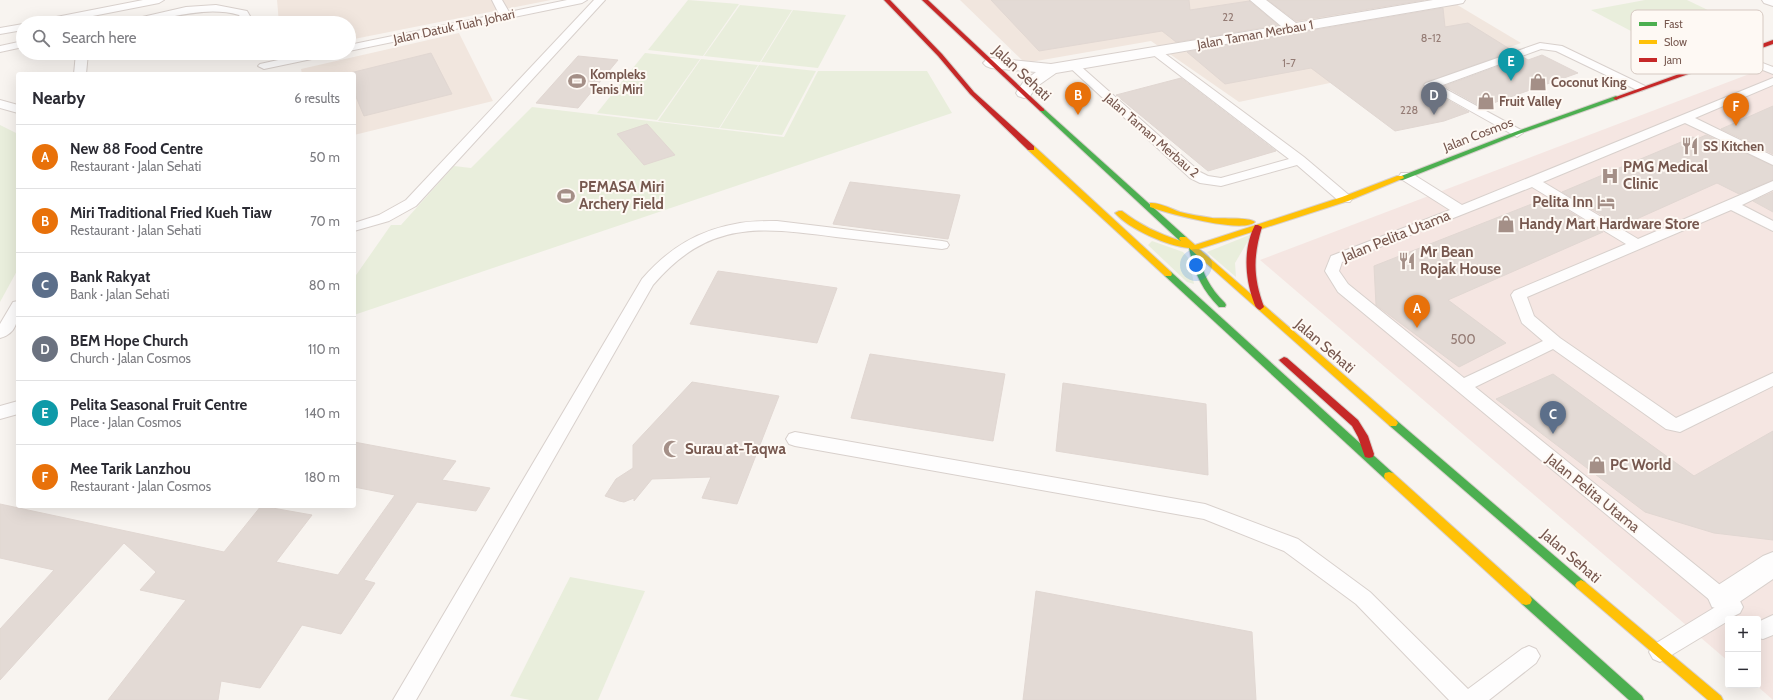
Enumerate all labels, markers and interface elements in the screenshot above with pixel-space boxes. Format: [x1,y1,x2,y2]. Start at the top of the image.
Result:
street label: Jalan Datuk Tuah Johari [391,5,516,47]
house number: 22 [1222,10,1234,24]
legend [1631,10,1763,74]
search box [16,16,356,60]
street label: Jalan Taman Merbau 1 [1195,16,1314,52]
text: Fast [1664,17,1683,31]
icon: search [30,27,52,49]
text: Search here [62,29,137,47]
house number: 8-12 [1421,31,1441,45]
text: Slow [1664,35,1687,49]
street label: Jalan Sehati [988,41,1055,105]
pin: E [1498,48,1524,81]
text: Jam [1663,53,1682,67]
house number: 1-7 [1282,56,1296,70]
place label: Kompleks Tenis Miri [590,66,646,97]
sports icon: Kompleks Tenis Miri [567,71,587,91]
shop icon: Coconut King [1528,72,1548,92]
place label: Coconut King [1551,74,1627,90]
pin: B [1065,82,1091,115]
pin: D [1421,82,1447,115]
text: Nearby [32,88,85,108]
street label: Jalan Taman Merbau 2 [1101,89,1203,181]
text: 6 results [294,90,340,106]
shop icon: Fruit Valley [1476,91,1496,111]
place label: Fruit Valley [1499,93,1562,109]
pin: F [1723,93,1749,126]
house number: 228 [1400,103,1418,117]
street label: Jalan Cosmos [1440,113,1516,155]
restaurant icon: SS Kitchen [1680,136,1700,156]
place label: SS Kitchen [1703,138,1764,154]
text: New 88 Food Centre [70,140,203,158]
text: A [41,149,49,165]
text: 50 m [310,149,340,165]
text: Restaurant · Jalan Sehati [70,158,201,174]
place label: PMG Medical Clinic [1623,158,1708,193]
hospital icon: PMG Medical Clinic [1600,166,1620,186]
place label: PEMASA Miri Archery Field [579,178,664,213]
sports icon: PEMASA Miri Archery Field [556,186,576,206]
hotel icon: Pelita Inn [1596,192,1616,212]
place label: Pelita Inn [1532,193,1593,211]
text: Miri Traditional Fried Kueh Tiaw [70,204,272,222]
street label: Jalan Pelita Utama [1338,206,1453,266]
text: B [41,213,49,229]
text: 70 m [310,213,340,229]
shop icon: Handy Mart Hardware Store [1496,214,1516,234]
place label: Handy Mart Hardware Store [1519,215,1700,233]
text: Restaurant · Jalan Sehati [70,222,201,238]
place label: Mr Bean Rojak House [1420,243,1501,278]
restaurant icon: Mr Bean Rojak House [1397,251,1417,271]
your location [1186,255,1206,275]
text: Bank Rakyat [70,268,150,286]
text: C [41,277,49,293]
text: 80 m [309,277,340,293]
text: Bank · Jalan Sehati [70,286,170,302]
pin: A [1404,295,1430,328]
street label: Jalan Sehati [1291,315,1359,377]
house number: 500 [1450,331,1476,347]
text: BEM Hope Church [70,332,188,350]
text: D [40,341,50,357]
text: 110 m [308,341,340,357]
text: Church · Jalan Cosmos [70,350,191,366]
text: Pelita Seasonal Fruit Centre [70,396,247,414]
pin: C [1540,401,1566,434]
text: E [41,405,49,421]
text: 140 m [305,405,340,421]
text: Place · Jalan Cosmos [70,414,181,430]
mosque icon: Surau at-Taqwa [662,439,682,459]
place label: Surau at-Taqwa [685,440,786,458]
street label: Jalan Pelita Utama [1542,449,1644,537]
shop icon: PC World [1587,455,1607,475]
place label: PC World [1610,456,1671,474]
text: Mee Tarik Lanzhou [70,460,191,478]
text: F [42,469,48,485]
text: 180 m [304,469,340,485]
text: Restaurant · Jalan Cosmos [70,478,211,494]
street label: Jalan Sehati [1537,525,1605,587]
map controls [1725,616,1761,688]
button: + [1725,616,1761,652]
button: − [1725,652,1761,688]

